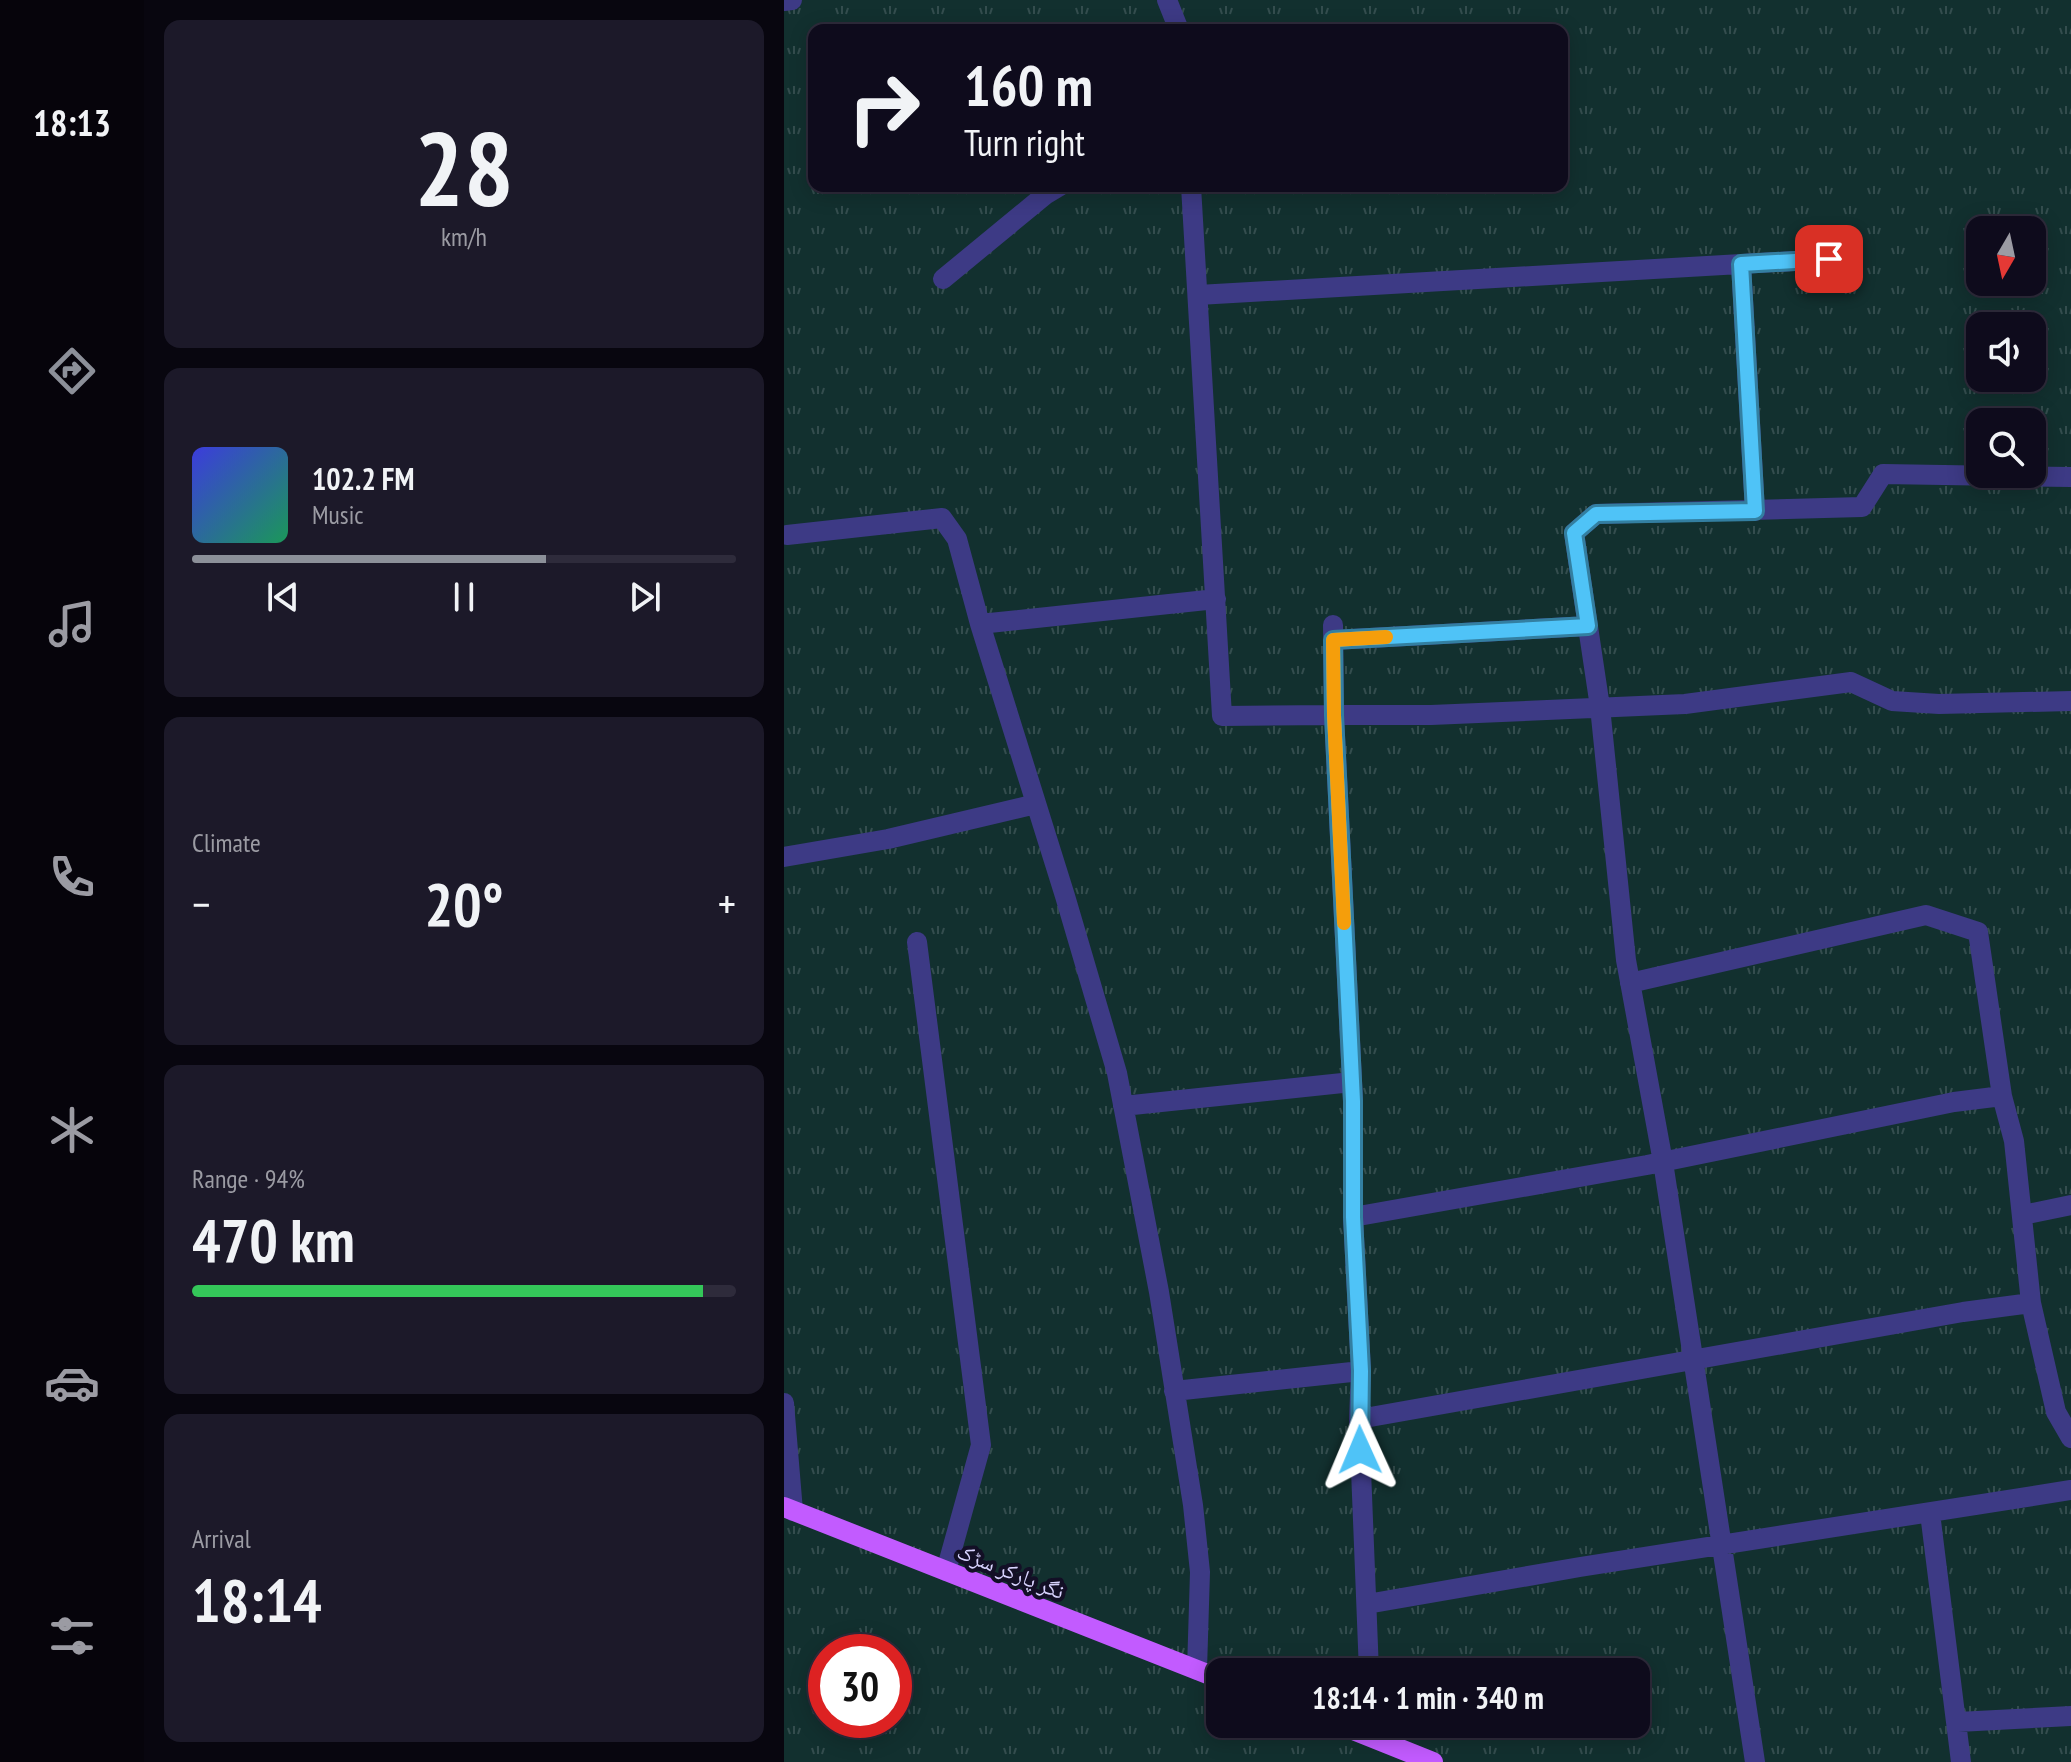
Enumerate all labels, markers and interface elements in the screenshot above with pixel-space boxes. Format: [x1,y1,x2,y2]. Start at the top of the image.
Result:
text: 160 m [964,49,1093,121]
icon: right [832,56,936,160]
text: 18:13 [33,99,111,146]
text: 28 [414,100,514,235]
text: Turn right [964,119,1085,166]
north arrow [1966,216,2046,296]
map controls [1966,216,2046,488]
text: km/h [441,220,487,253]
pin [1795,225,1863,293]
icon: arrive [1807,237,1851,281]
button: sound [1966,312,2046,392]
icon: directions [44,343,100,399]
button: search [1966,408,2046,488]
text: 102.2 FM [312,459,414,498]
text: Music [312,498,364,531]
icon: previous [261,575,305,619]
icon: pause [442,575,486,619]
icon: next [623,575,667,619]
icon: music [44,596,100,652]
text: Climate [192,826,261,859]
icon: phone [44,849,100,905]
text: 20° [424,865,504,943]
text: − [192,875,210,932]
text: + [718,875,736,932]
icon: climate [44,1102,100,1158]
text: Range · 94% [192,1162,305,1195]
text: 470 km [192,1201,355,1279]
icon: car [44,1355,100,1411]
position arrow [1318,1408,1402,1492]
text: Arrival [192,1522,251,1555]
street label: نگر پارکر سڑک [953,1537,1069,1605]
text: 18:14 [192,1561,322,1639]
icon: filters [44,1608,100,1664]
speed limit sign: 30 [808,1634,912,1738]
text: 18:14 · 1 min · 340 m [1312,1678,1544,1717]

